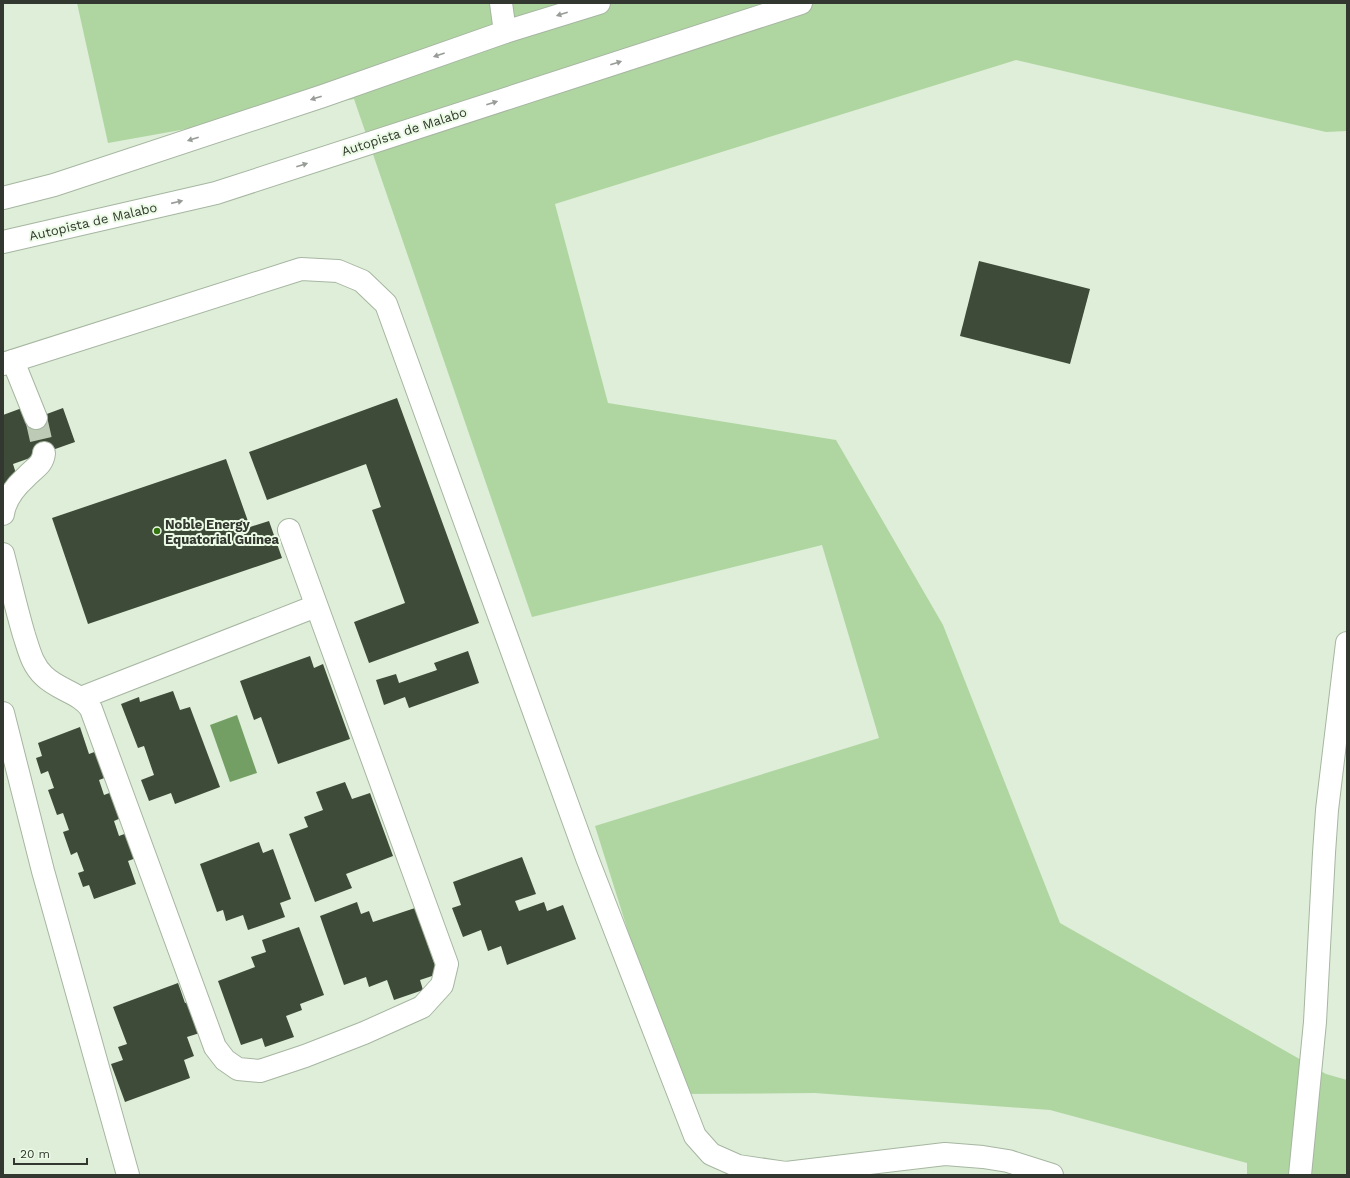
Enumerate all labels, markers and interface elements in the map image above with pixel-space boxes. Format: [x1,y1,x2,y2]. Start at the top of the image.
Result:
one-way arrow [556,11,568,17]
one-way arrow [432,52,444,58]
one-way arrow [610,60,622,66]
one-way arrow [310,95,322,101]
one-way arrow [486,100,498,106]
street label: Autopista de Malabo [340,104,469,159]
one-way arrow [186,136,198,142]
one-way arrow [296,161,308,167]
one-way arrow [171,198,184,204]
street label: Autopista de Malabo [28,199,159,244]
place label: Noble Energy Equatorial Guinea [165,517,280,547]
marker: Noble Energy Equatorial Guinea [152,526,162,536]
scale bar [14,1140,87,1166]
text: 20 m [20,1147,50,1161]

